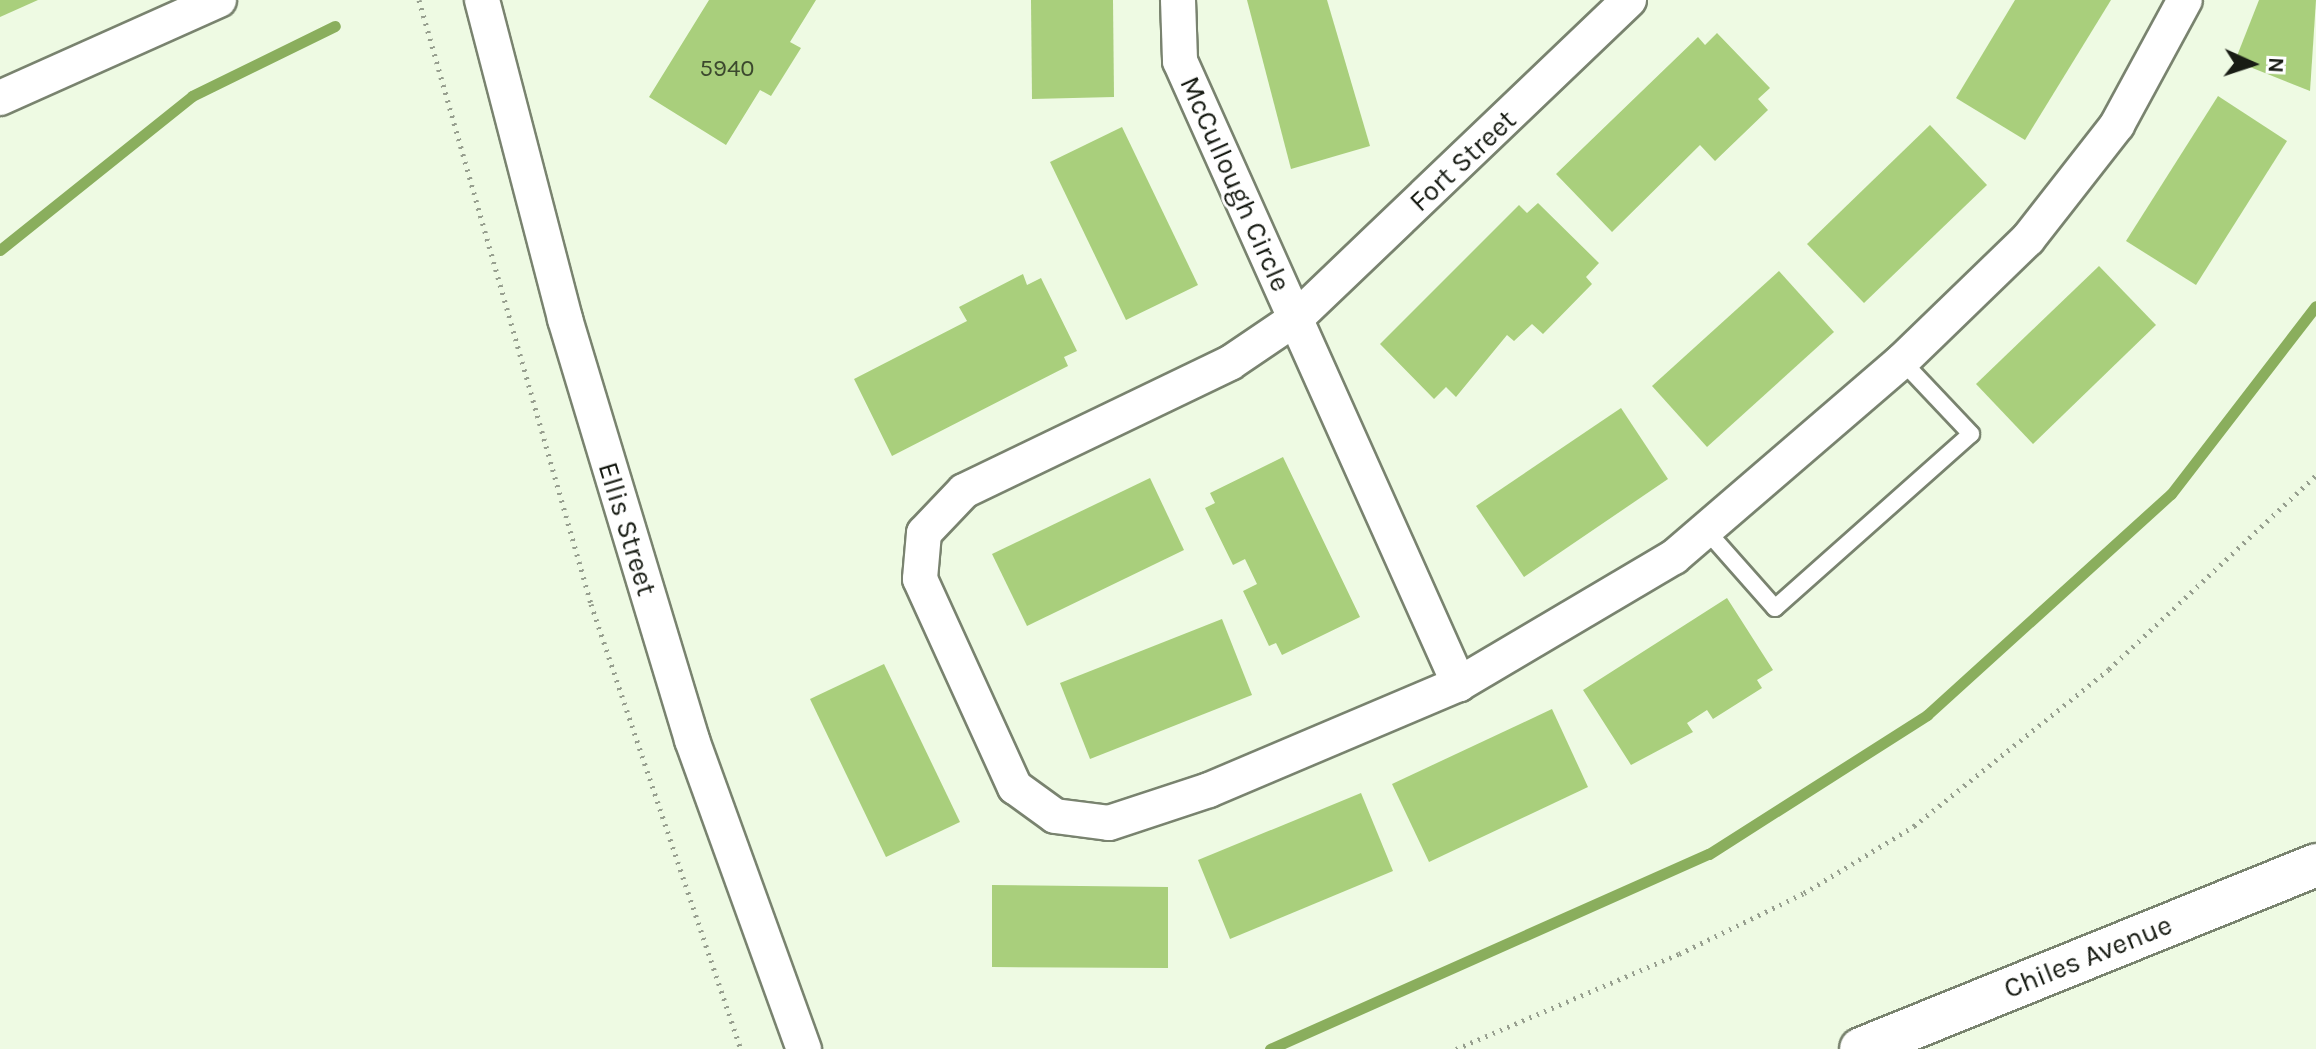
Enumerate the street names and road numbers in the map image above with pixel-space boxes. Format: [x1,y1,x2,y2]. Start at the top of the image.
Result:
street label: McCullough Circle [1172,71,1298,297]
street label: Fort Street [1403,103,1523,219]
street label: Ellis Street [591,458,663,600]
street label: Chiles Avenue [1999,908,2177,1006]

